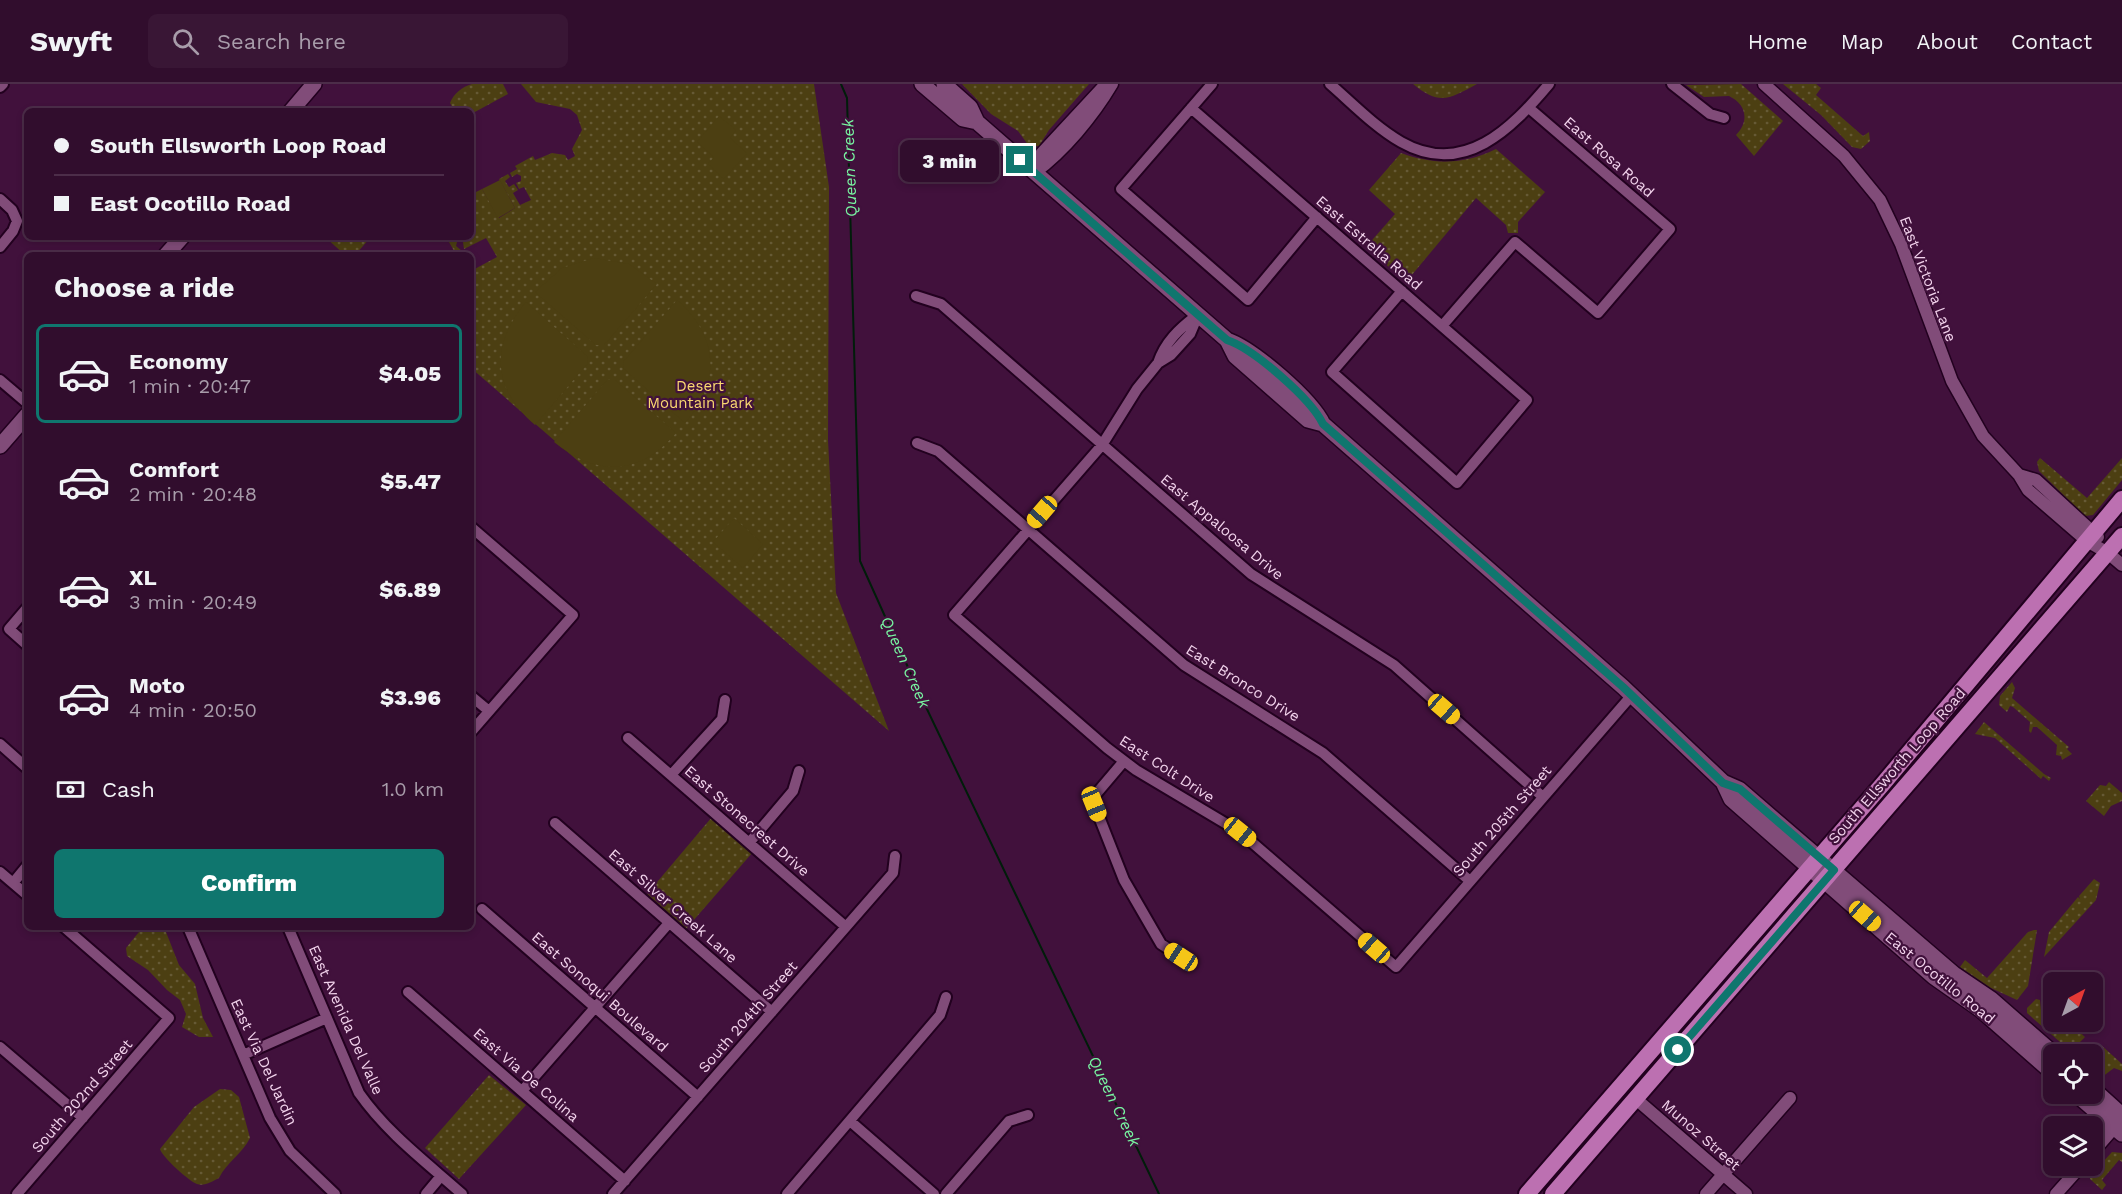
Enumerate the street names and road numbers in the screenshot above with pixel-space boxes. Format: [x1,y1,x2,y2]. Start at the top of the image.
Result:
street label: East Rosa Road [1560,113,1658,201]
street label: East Estrella Road [1312,192,1426,294]
street label: East Victoria Lane [1896,214,1960,344]
street label: East Appaloosa Drive [1157,470,1287,584]
street label: East Bronco Drive [1183,641,1303,725]
street label: South Ellsworth Loop Road [1825,685,1969,847]
street label: East Colt Drive [1116,732,1218,806]
street label: South 205th Street [1449,761,1556,880]
street label: East Stonecrest Drive [681,762,813,880]
street label: East Silver Creek Lane [605,845,741,967]
street label: East Sonoqui Boulevard [528,928,672,1056]
street label: East Ocotillo Road [1881,928,1999,1028]
street label: East Avenida Del Valle [305,942,387,1098]
street label: South 204th Street [695,957,802,1076]
street label: East Via Del Jardin [227,996,301,1128]
street label: East Via De Colina [470,1024,583,1126]
street label: South 202nd Street [28,1035,137,1156]
street label: Munoz Street [1658,1096,1745,1175]

